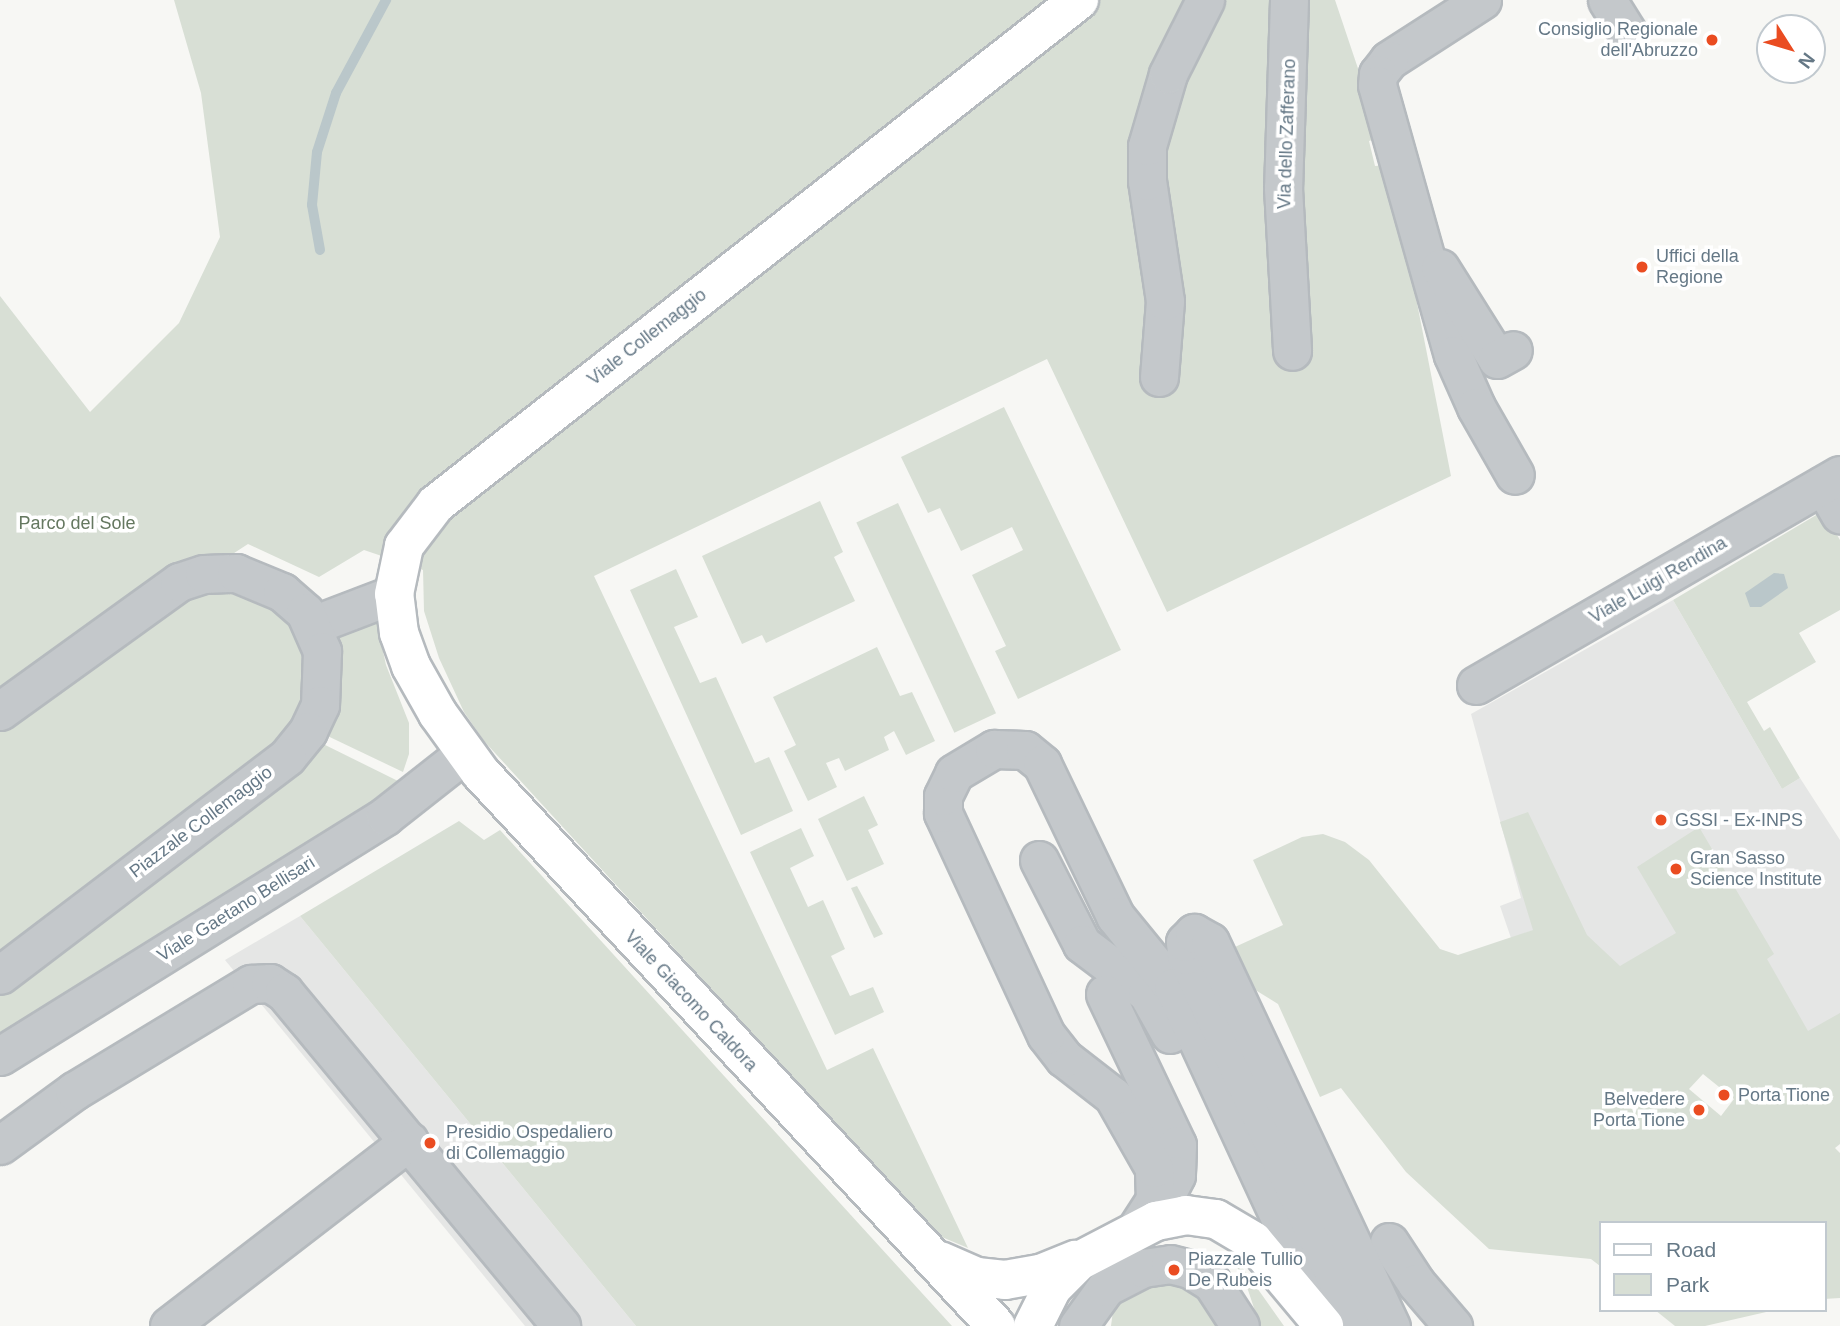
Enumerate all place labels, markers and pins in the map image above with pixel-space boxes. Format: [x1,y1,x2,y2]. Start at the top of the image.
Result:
place label: Consiglio Regionale dell'Abruzzo [1538,19,1698,61]
marker: Consiglio Regionale dell'Abruzzo [1704,32,1720,48]
place label: Uffici della Regione [1656,246,1739,288]
marker: Uffici della Regione [1634,259,1650,275]
place label: GSSI - Ex-INPS [1675,809,1803,831]
marker: GSSI - Ex-INPS [1653,812,1669,828]
place label: Gran Sasso Science Institute [1690,848,1822,890]
marker: Gran Sasso Science Institute [1668,861,1684,877]
place label: Porta Tione [1738,1084,1830,1106]
marker: Porta Tione [1716,1087,1732,1103]
place label: Belvedere Porta Tione [1593,1089,1685,1132]
marker: Belvedere Porta Tione [1691,1102,1707,1118]
place label: Presidio Ospedaliero di Collemaggio [446,1122,613,1164]
marker: Presidio Ospedaliero di Collemaggio [420,1133,440,1153]
place label: Piazzale Tullio De Rubeis [1188,1249,1303,1292]
marker: Piazzale Tullio De Rubeis [1166,1262,1182,1278]

